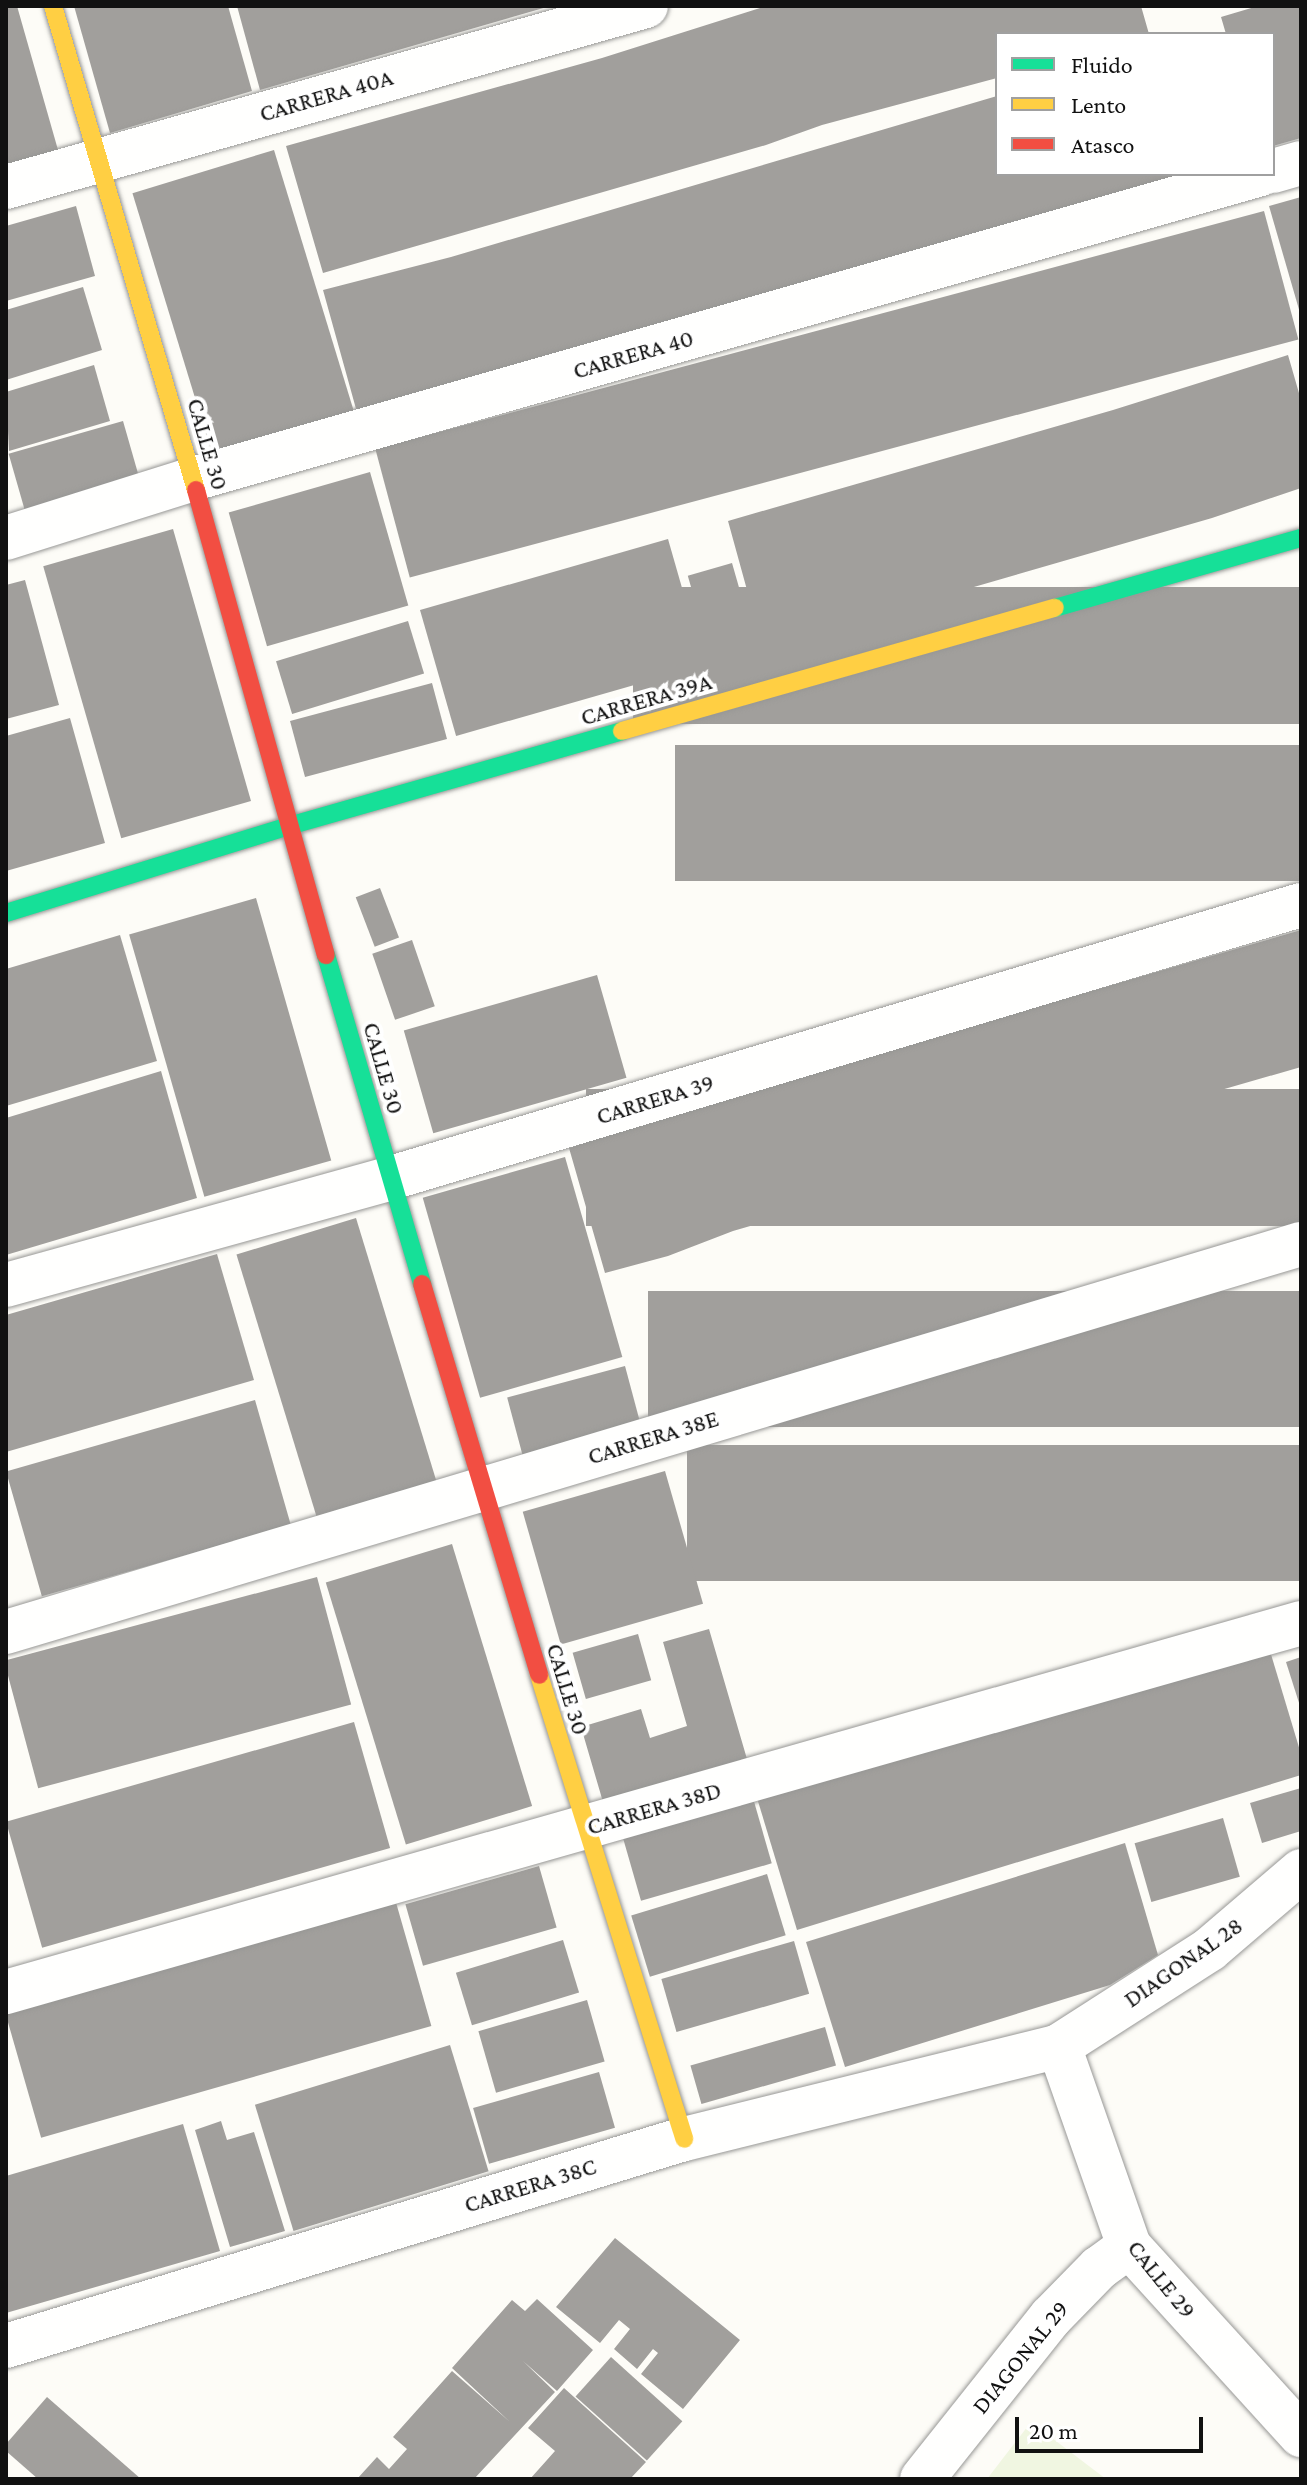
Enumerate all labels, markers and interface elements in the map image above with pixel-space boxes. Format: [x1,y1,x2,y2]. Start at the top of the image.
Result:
legend [995,32,1275,176]
text: Fluido [1071,51,1133,78]
street label: CARRERA 40A [256,62,396,128]
text: Lento [1071,91,1126,118]
text: Atasco [1071,131,1135,158]
street label: CARRERA 40 [570,323,696,385]
street label: CALLE 30 [181,395,235,493]
street label: CARRERA 39A [577,667,715,731]
street label: CALLE 30 [357,1019,411,1117]
street label: CARRERA 39 [593,1067,717,1131]
street label: CARRERA 38E [584,1403,722,1471]
street label: CALLE 30 [540,1640,596,1738]
street label: CARRERA 38D [584,1775,724,1841]
street label: DIAGONAL 28 [1118,1911,1248,2013]
street label: CARRERA 38C [461,2151,599,2219]
street label: CALLE 29 [1122,2234,1202,2324]
street label: DIAGONAL 29 [966,2295,1074,2419]
scale bar [1019,2401,1207,2451]
text: 20 m [1029,2417,1078,2444]

